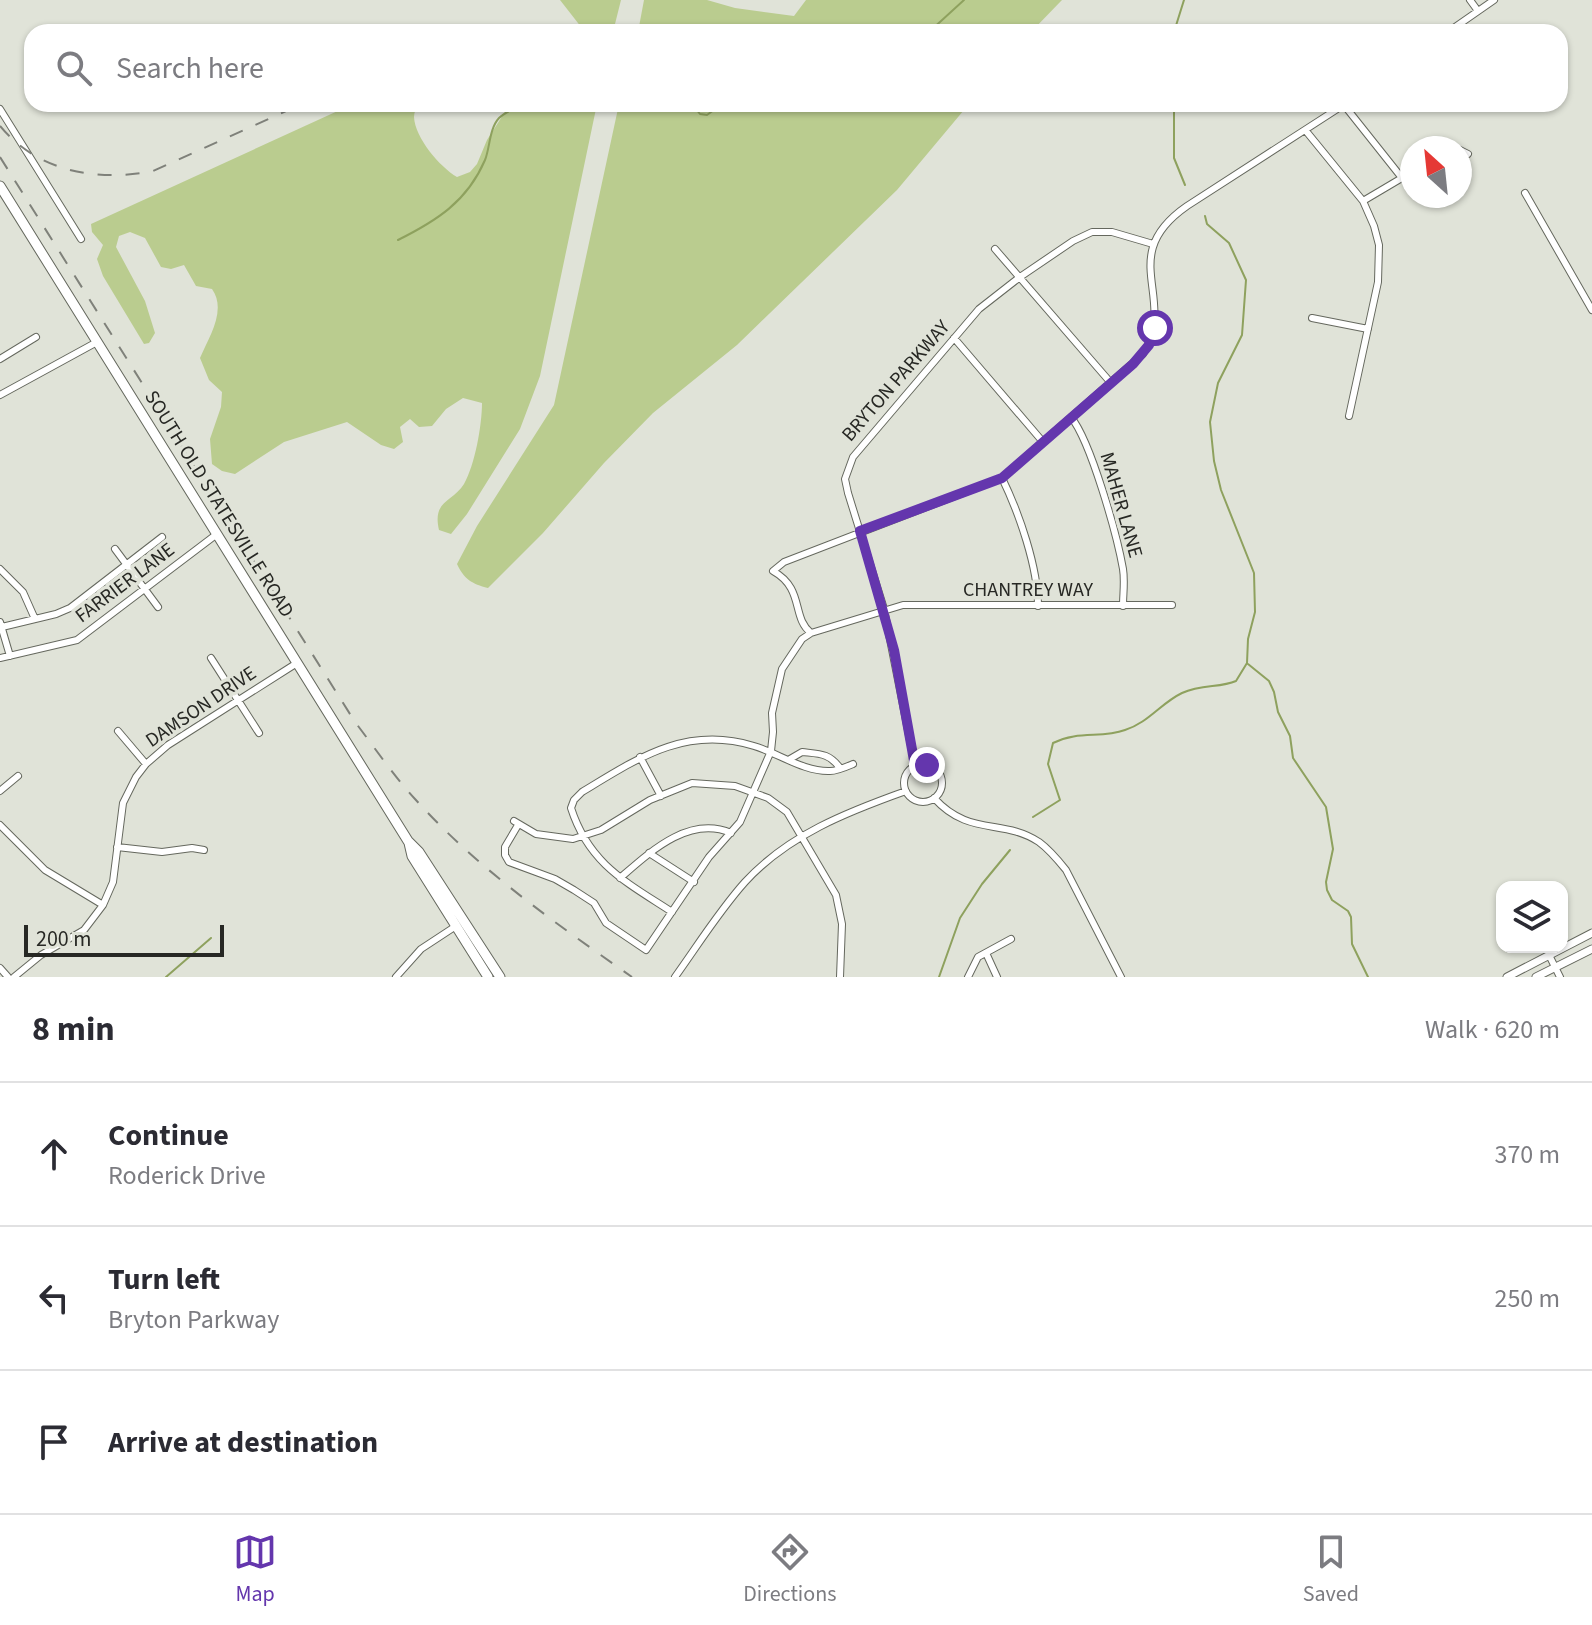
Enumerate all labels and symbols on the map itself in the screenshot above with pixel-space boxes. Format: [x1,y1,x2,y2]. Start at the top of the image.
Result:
north arrow [1400,136,1472,208]
route start [1137,310,1173,346]
street label: BRYTON PARKWAY [835,314,957,448]
street label: SOUTH OLD STATESVILLE ROAD [137,385,301,623]
street label: MAHER LANE [1093,449,1149,561]
street label: FARRIER LANE [69,536,181,630]
street label: CHANTREY WAY [963,576,1094,604]
street label: DAMSON DRIVE [140,660,262,754]
route end [909,747,945,783]
scale bar [24,921,224,957]

